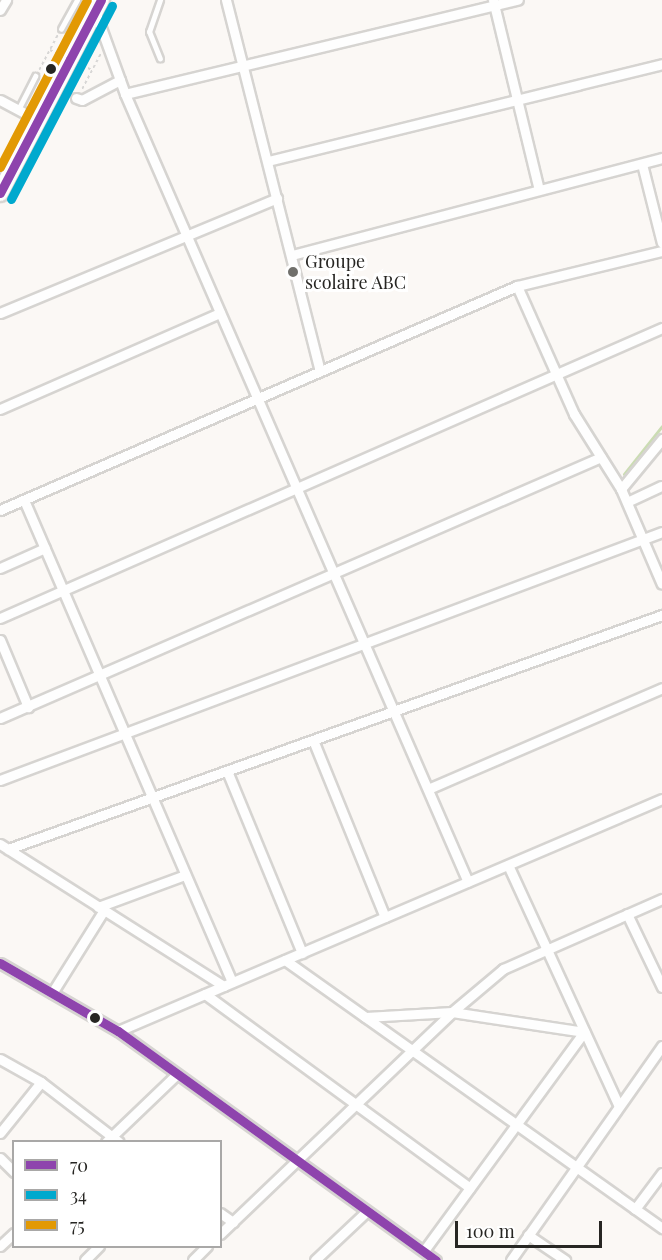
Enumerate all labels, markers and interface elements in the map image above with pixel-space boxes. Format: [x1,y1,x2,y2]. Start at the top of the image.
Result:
unlabelled marker [45,63,57,75]
place label: Groupe scolaire ABC [305,251,407,294]
marker: Groupe scolaire ABC [286,265,300,279]
unlabelled marker [89,1012,101,1024]
legend [12,1140,222,1248]
text: 70 [70,1153,88,1177]
text: 34 [70,1183,87,1207]
scale bar [458,1209,605,1247]
text: 75 [70,1213,85,1237]
text: 100 m [466,1219,515,1243]

